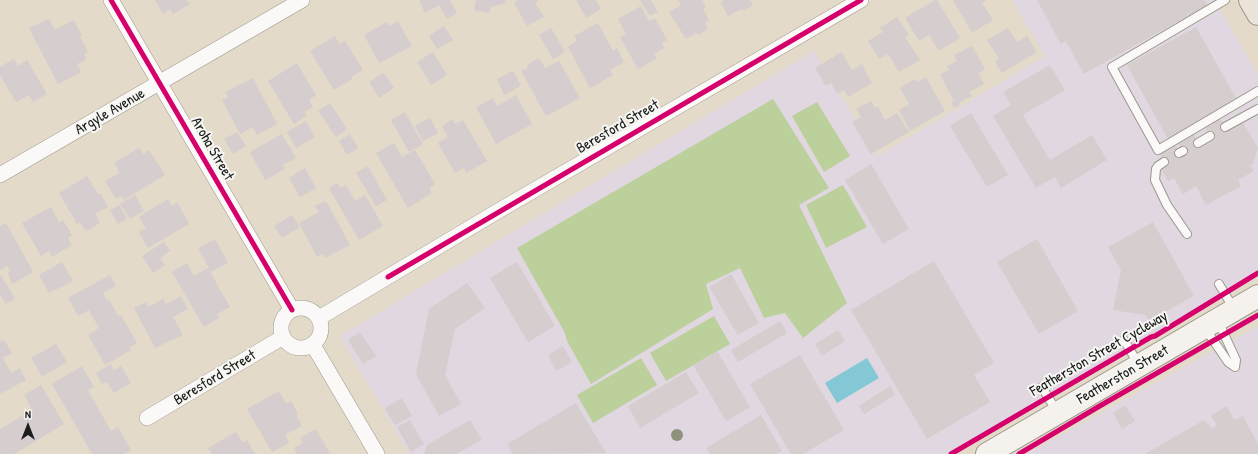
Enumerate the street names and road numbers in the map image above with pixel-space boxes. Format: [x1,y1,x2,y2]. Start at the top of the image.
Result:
street label: Argyle Avenue [72,85,148,139]
street label: Beresford Street [573,96,663,158]
street label: Aroha Street [187,114,237,184]
street label: Featherston Street Cycleway [1027,307,1171,401]
street label: Featherston Street [1074,342,1172,408]
street label: Beresford Street [171,346,259,410]

